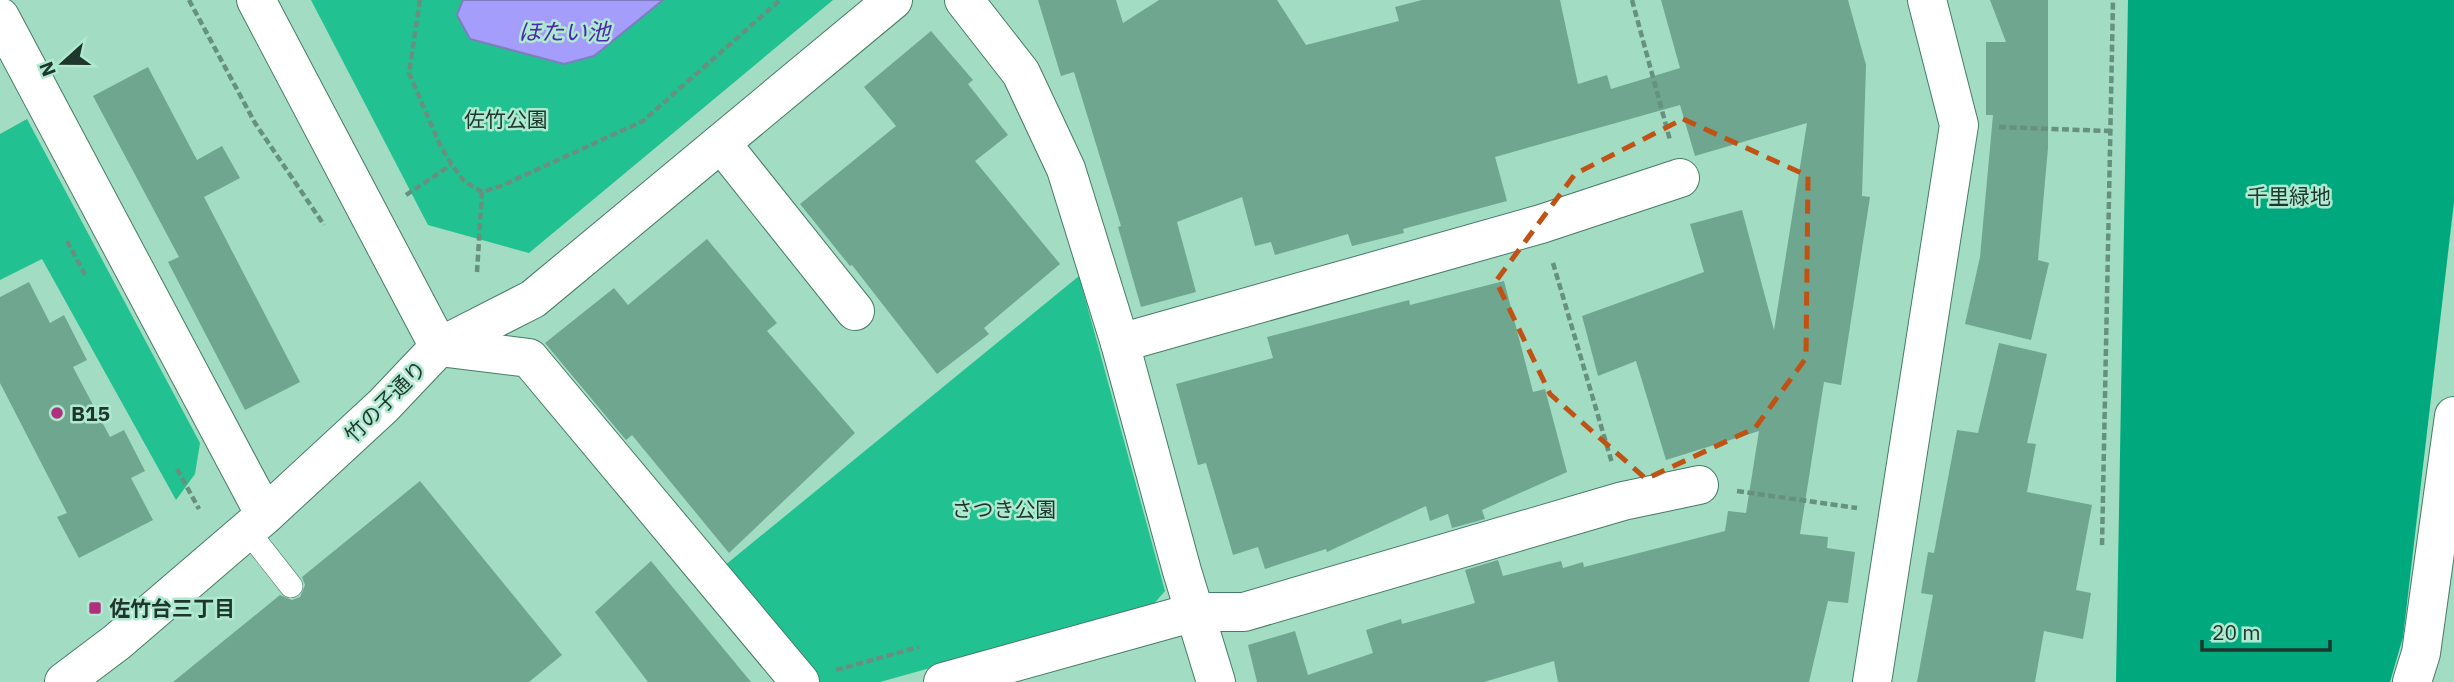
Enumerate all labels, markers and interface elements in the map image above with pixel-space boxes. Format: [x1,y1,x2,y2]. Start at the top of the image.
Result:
water label: ほたい池 [518,16,612,46]
north arrow [28,28,98,98]
text: N [33,58,61,80]
park label: 佐竹公園 [464,105,548,133]
park label: 千里緑地 [2247,182,2331,210]
street label: 竹の子通り [338,354,432,448]
place label: B15 [71,399,110,427]
marker: B15 [49,405,65,421]
park label: さつき公園 [952,495,1057,523]
place label: 佐竹台三丁目 [109,594,235,622]
marker: 佐竹台三丁目 [87,600,103,616]
scale bar [2202,608,2330,652]
text: 20 m [2212,618,2261,646]

